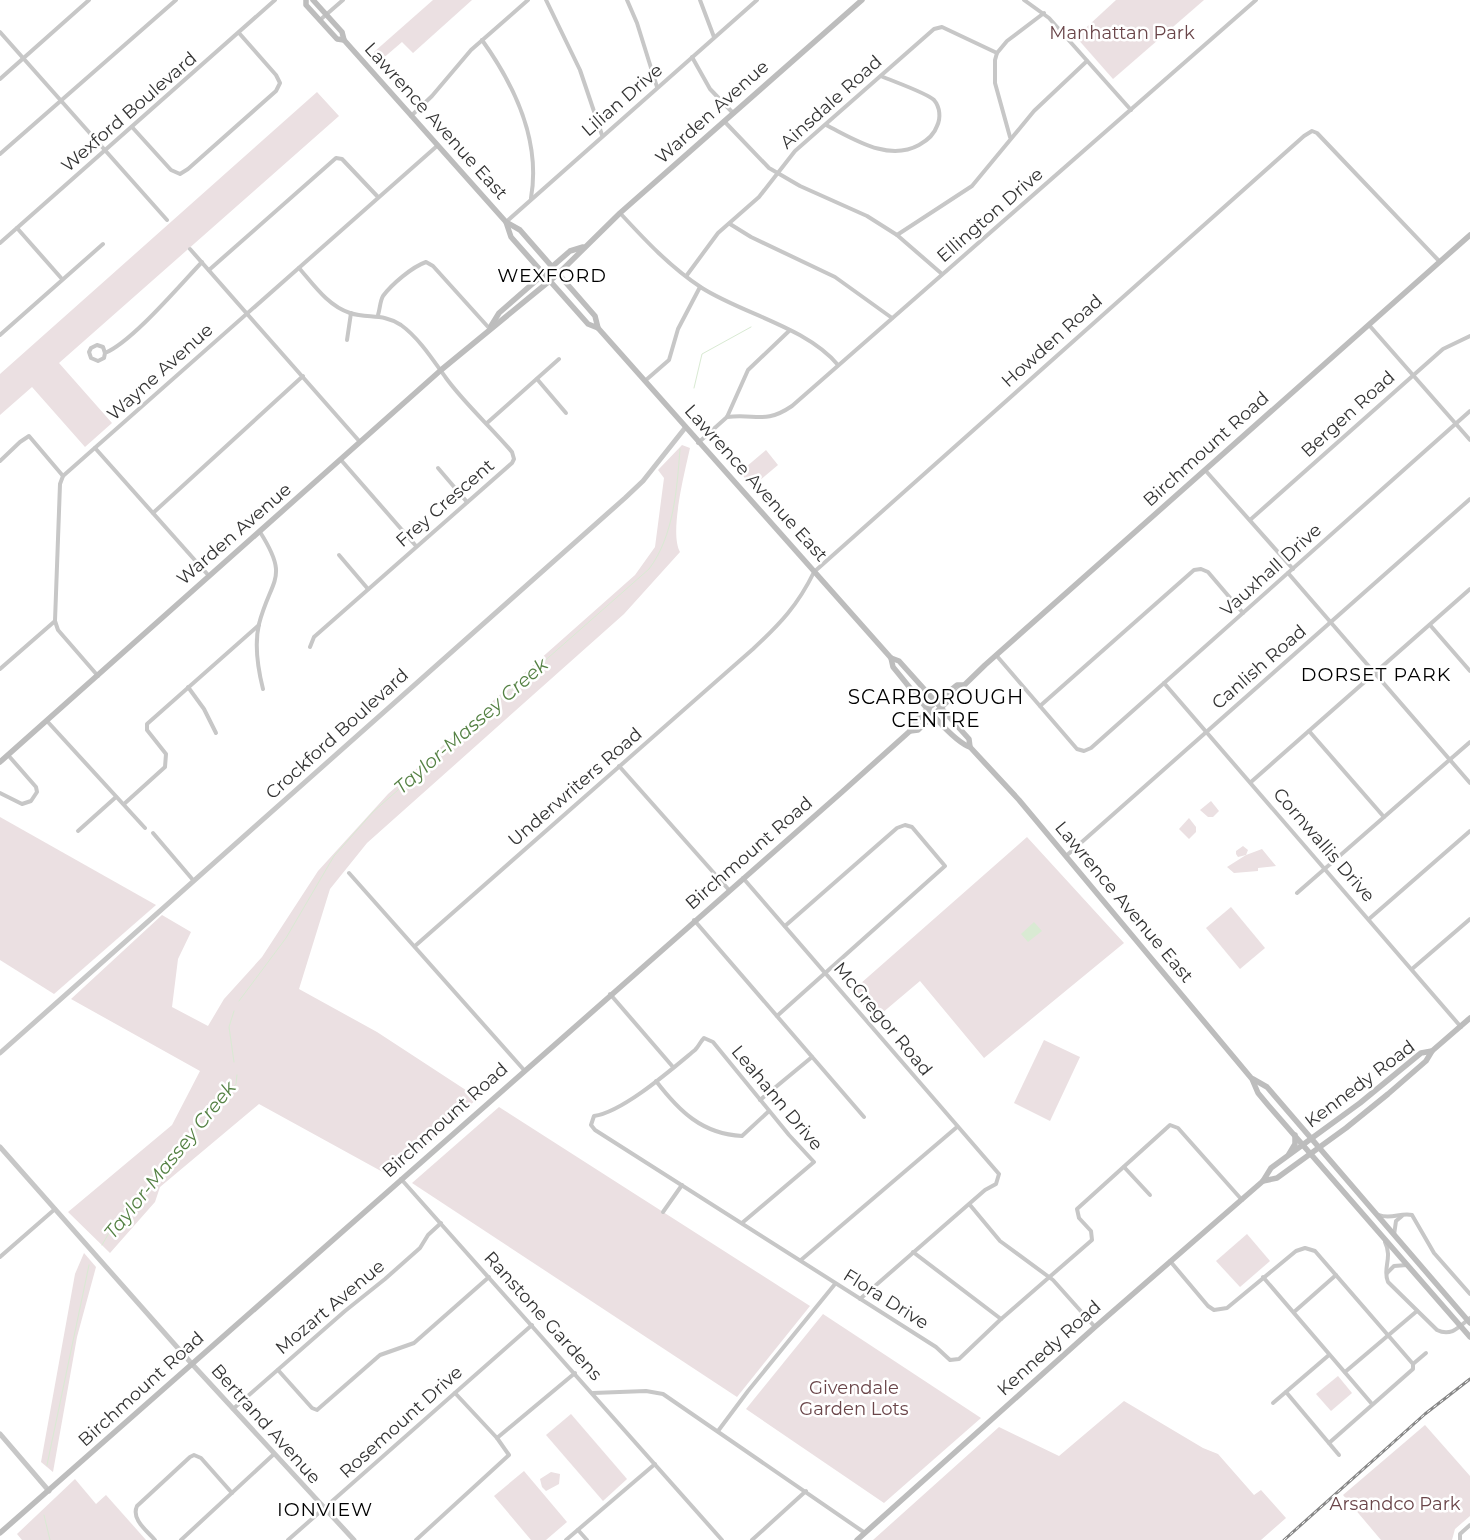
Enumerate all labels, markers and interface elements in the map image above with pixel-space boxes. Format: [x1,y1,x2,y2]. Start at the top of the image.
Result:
park label: Manhattan Park [1049,22,1195,44]
street label: Lawrence Avenue East [360,38,512,204]
street label: Wexford Boulevard [57,47,201,177]
street label: Ainsdale Road [776,51,886,153]
street label: Warden Avenue [651,55,773,169]
street label: Lilian Drive [577,59,667,141]
street label: Ellington Drive [932,163,1048,267]
district label: WEXFORD [497,264,607,287]
street label: Howden Road [997,290,1107,392]
street label: Wayne Avenue [103,319,218,425]
street label: Bergen Road [1297,366,1399,462]
street label: Birchmount Road [1139,387,1273,511]
street label: Lawrence Avenue East [680,400,832,566]
street label: Frey Crescent [391,454,499,552]
street label: Warden Avenue [172,478,296,590]
street label: Vauxhall Drive [1216,519,1326,621]
street label: Canlish Road [1207,620,1311,714]
water label: Taylor-Massey Creek [389,653,553,799]
district label: DORSET PARK [1301,663,1451,686]
street label: Crockford Boulevard [261,664,413,804]
district label: SCARBOROUGH CENTRE [848,685,1024,732]
street label: Underwriters Road [504,723,646,851]
street label: Cornwallis Drive [1268,783,1380,907]
street label: Birchmount Road [681,792,817,914]
street label: Lawrence Avenue East [1050,817,1198,987]
street label: McGregor Road [829,958,937,1080]
street label: Kennedy Road [1301,1035,1419,1133]
street label: Leahann Drive [727,1041,828,1155]
street label: Birchmount Road [378,1058,512,1182]
water label: Taylor-Massey Creek [99,1076,241,1243]
street label: Ranstone Gardens [479,1247,607,1385]
street label: Mozart Avenue [271,1255,389,1359]
street label: Flora Drive [839,1264,933,1334]
street label: Kennedy Road [993,1296,1105,1400]
street label: Birchmount Road [74,1327,208,1451]
street label: Bertrand Avenue [207,1360,326,1488]
street label: Rosemount Drive [335,1361,467,1483]
park label: Givendale Garden Lots [799,1377,909,1420]
park label: Arsandco Park [1330,1493,1461,1515]
district label: IONVIEW [277,1498,373,1521]

